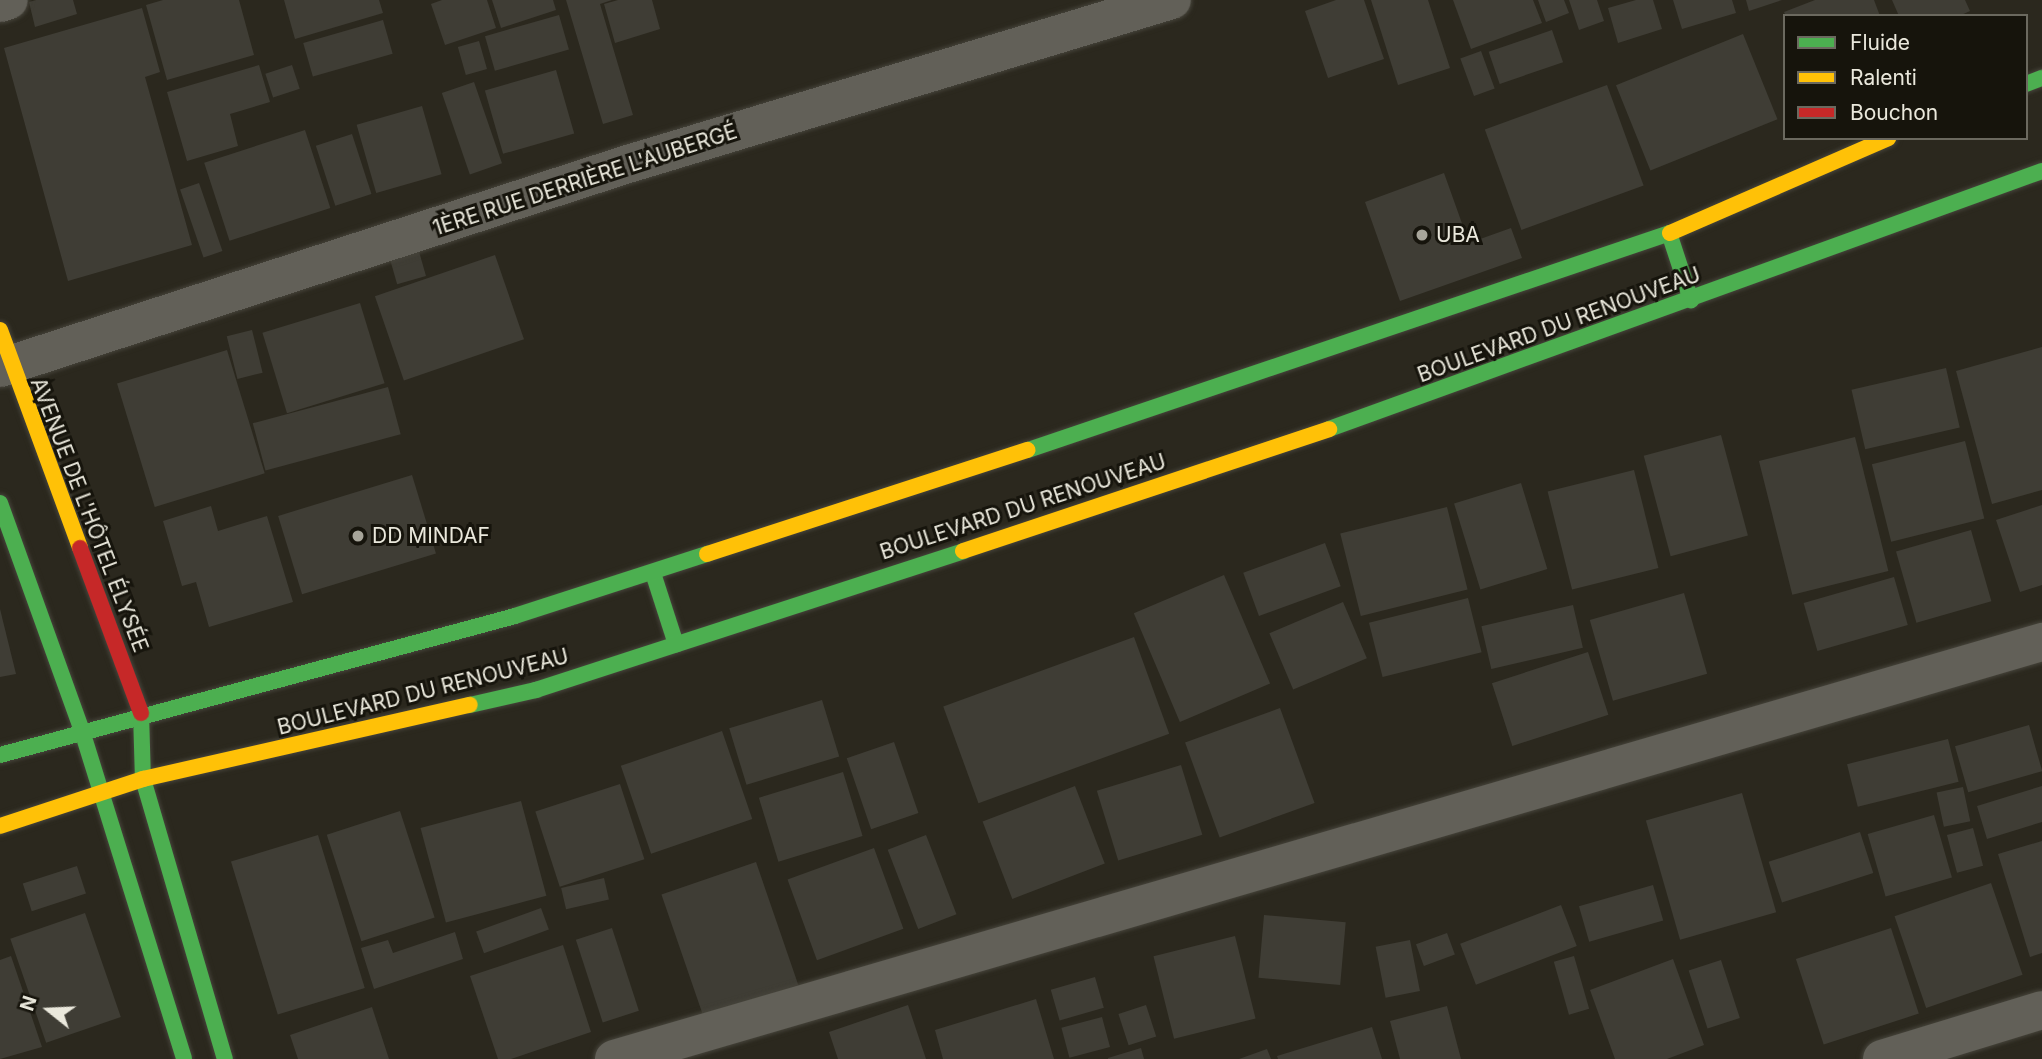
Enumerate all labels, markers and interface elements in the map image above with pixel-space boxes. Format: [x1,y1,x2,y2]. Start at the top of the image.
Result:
legend [1783,14,2028,140]
text: Fluide [1850,30,1910,55]
text: Ralenti [1850,65,1917,90]
text: Bouchon [1850,100,1938,125]
street label: 1ÈRE RUE DERRIÈRE L'AUBERGÉ [430,119,740,241]
place label: UBA [1436,222,1480,248]
marker: UBA [1414,227,1430,243]
street label: BOULEVARD DU RENOUVEAU [1414,262,1704,388]
street label: AVENUE DE L'HÔTEL ÉLYSÉE [25,374,153,656]
street label: BOULEVARD DU RENOUVEAU [877,449,1169,565]
place label: DD MINDAF [372,523,490,549]
marker: DD MINDAF [350,528,366,544]
street label: BOULEVARD DU RENOUVEAU [275,644,571,740]
north arrow [14,975,84,1045]
text: N [15,993,42,1014]

